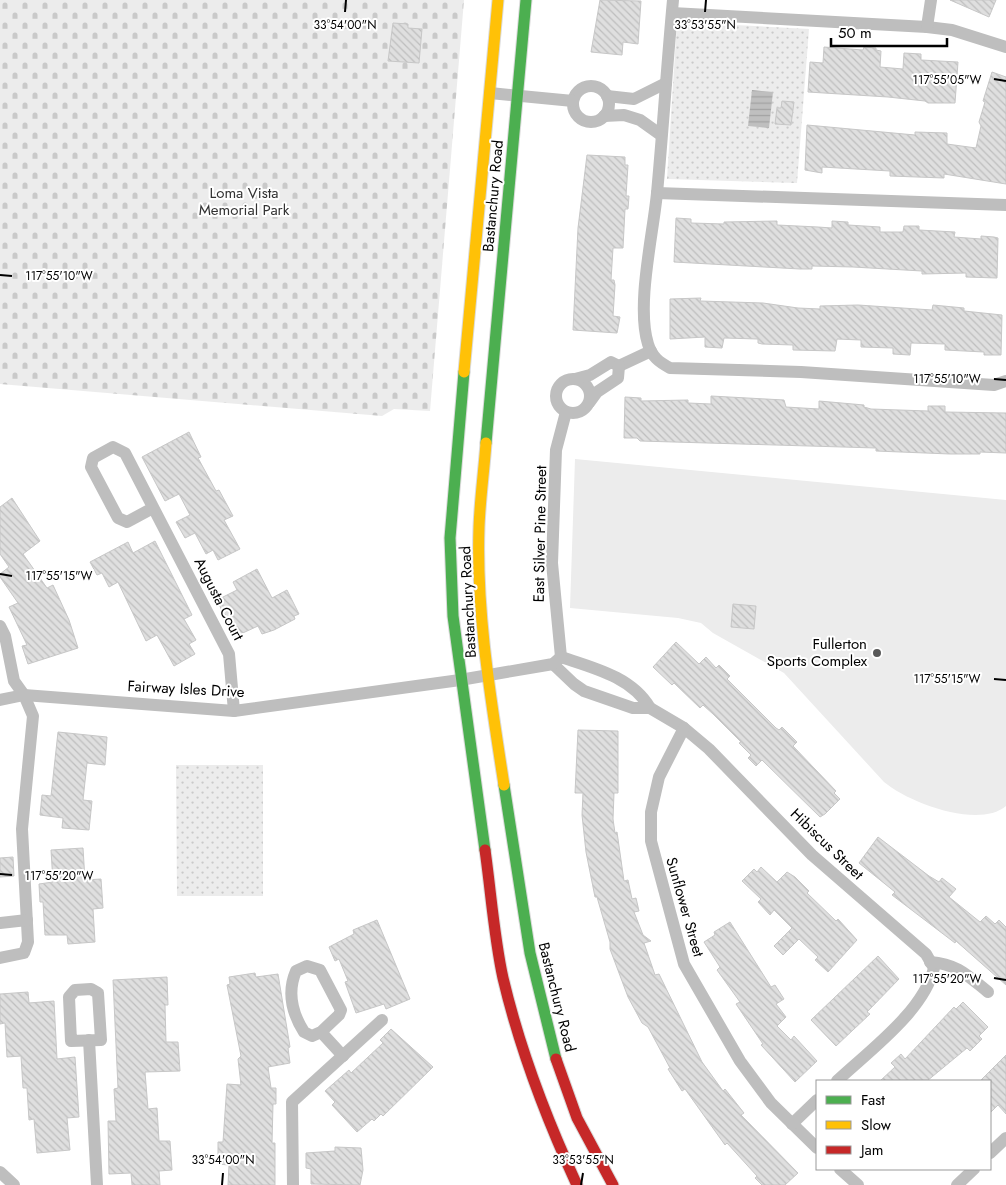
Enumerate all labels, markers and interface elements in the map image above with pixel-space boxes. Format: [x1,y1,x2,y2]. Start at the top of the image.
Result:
scale bar [831,15,947,47]
text: 33°54'00"N [314,16,376,34]
text: 33°53'55"N [674,16,736,34]
text: 50 m [838,22,872,44]
text: 117°55'05"W [913,71,982,89]
street label: Bastanchury Road [477,139,509,253]
park label: Loma Vista Memorial Park [199,182,290,221]
text: 117°55'10"W [25,267,93,285]
text: 117°55'10"W [913,370,981,388]
street label: East Silver Pine Street [528,465,552,603]
street label: Bastanchury Road [454,545,482,659]
street label: Augusta Court [189,554,249,645]
text: 117°55'15"W [25,567,93,585]
place label: Fullerton Sports Complex [767,633,868,672]
marker: Fullerton Sports Complex [871,647,883,659]
text: 117°55'15"W [913,670,981,688]
street label: Fairway Isles Drive [127,675,245,703]
street label: Hibiscus Street [785,803,869,885]
street label: Sunflower Street [660,855,710,960]
text: 117°55'20"W [25,867,94,885]
street label: Bastanchury Road [533,940,581,1054]
text: 117°55'20"W [913,970,982,988]
legend [816,1080,991,1170]
text: Fast [861,1089,885,1111]
text: Slow [861,1114,892,1136]
text: Jam [859,1139,884,1161]
text: 33°54'00"N [192,1151,254,1169]
text: 33°53'55"N [552,1151,614,1169]

